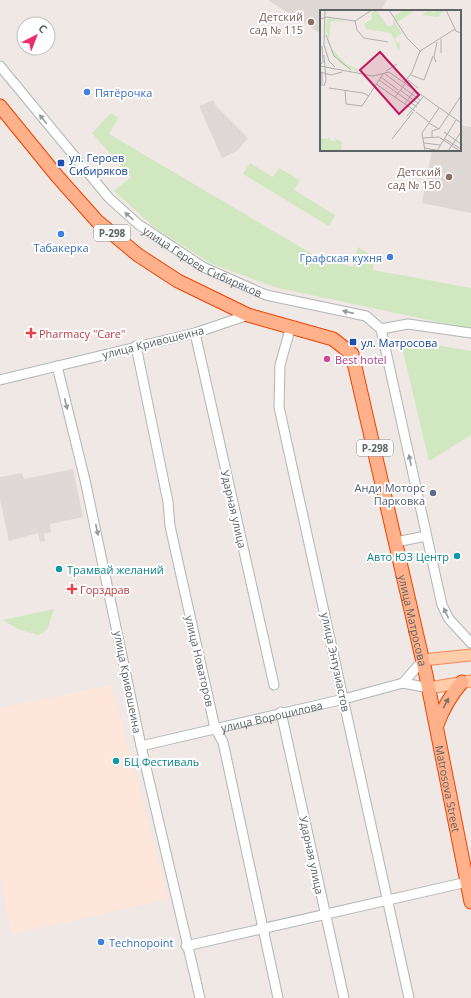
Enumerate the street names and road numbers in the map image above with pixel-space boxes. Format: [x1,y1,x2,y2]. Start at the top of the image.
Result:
street label: улица Героев Сибиряков [140,222,265,300]
road number: Р-298 [94,225,130,241]
street label: улица Кривошеина [101,322,205,362]
road number: Р-298 [357,440,393,456]
street label: Ударная улица [218,468,250,550]
street label: улица Матросова [396,573,431,668]
street label: улица Энтузиастов [318,611,354,713]
street label: улица Новаторов [182,614,218,708]
street label: улица Кривошеина [111,629,145,735]
street label: улица Ворошилова [219,697,324,735]
street label: Matrosova Street [433,744,464,833]
street label: Ударная улица [296,814,328,896]

